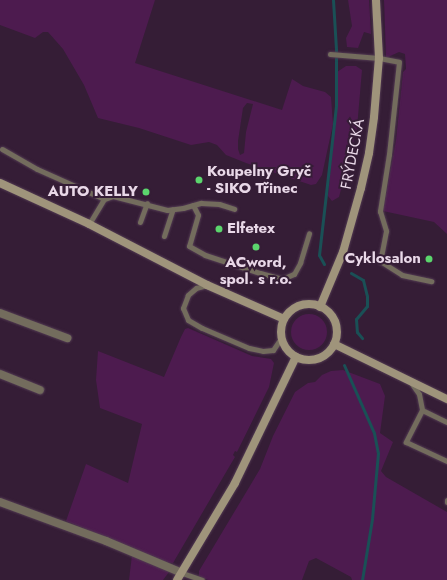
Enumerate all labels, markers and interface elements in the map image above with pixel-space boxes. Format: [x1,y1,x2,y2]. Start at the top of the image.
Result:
street label: FRÝDECKÁ [337,117,369,191]
place label: Koupelny Gryč - SIKO Třinec [207,162,311,197]
marker: Koupelny Gryč - SIKO Třinec [194,175,204,185]
place label: AUTO KELLY [48,183,138,201]
marker: AUTO KELLY [141,187,151,197]
place label: Elfetex [227,220,275,238]
marker: Elfetex [214,224,224,234]
marker: ACword, spol. s r.o. [251,242,261,252]
place label: Cyklosalon [345,250,421,268]
place label: ACword, spol. s r.o. [220,253,292,288]
marker: Cyklosalon [424,254,434,264]

